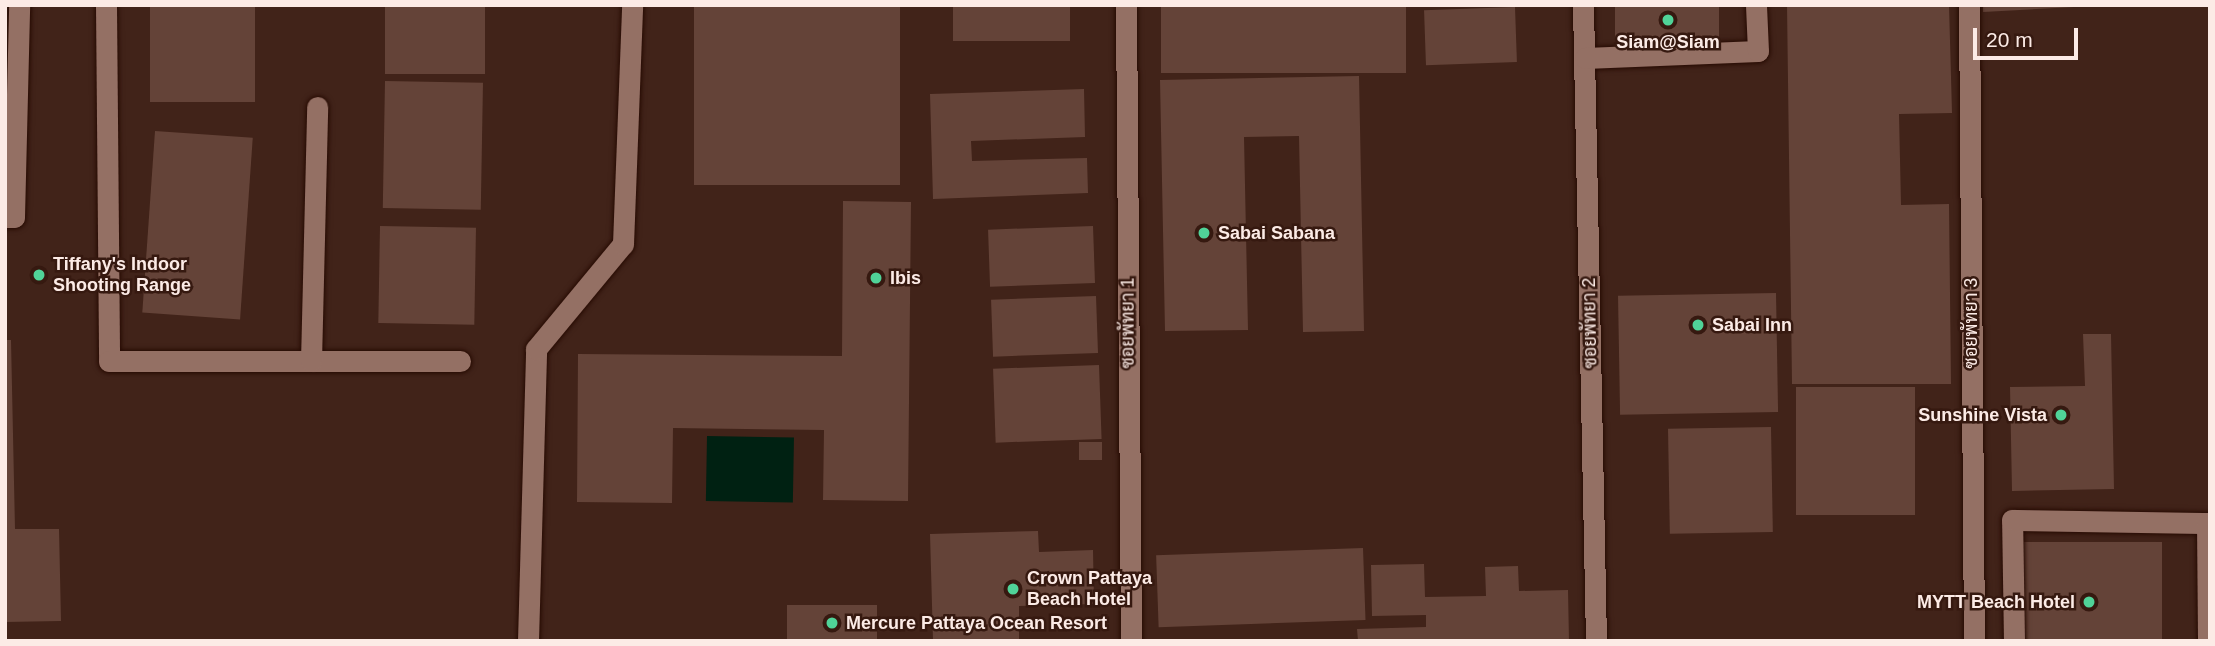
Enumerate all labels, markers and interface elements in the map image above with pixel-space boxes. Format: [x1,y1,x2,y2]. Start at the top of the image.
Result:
marker: Siam@Siam [1660,12,1676,28]
scale bar [1977,14,2082,58]
text: 20 m [1986,28,2033,51]
place label: Siam@Siam [1616,31,1720,53]
place label: Sabai Sabana [1218,222,1335,244]
marker: Sabai Sabana [1196,225,1212,241]
place label: Tiffany's Indoor Shooting Range [53,254,191,296]
marker: Tiffany's Indoor Shooting Range [31,267,47,283]
place label: Ibis [890,267,921,289]
marker: Ibis [868,270,884,286]
street label: ซอยพัทยา 2 [1578,277,1602,369]
street label: ซอยพัทยา 1 [1117,278,1139,368]
street label: ซอยพัทยา 3 [1960,278,1982,368]
place label: Sabai Inn [1712,314,1792,336]
marker: Sabai Inn [1690,317,1706,333]
place label: Sunshine Vista [1918,404,2047,426]
marker: Sunshine Vista [2053,407,2069,423]
place label: Crown Pattaya Beach Hotel [1027,568,1152,610]
marker: Crown Pattaya Beach Hotel [1005,581,1021,597]
place label: MYTT Beach Hotel [1917,591,2075,613]
marker: MYTT Beach Hotel [2081,594,2097,610]
place label: Mercure Pattaya Ocean Resort [846,612,1107,634]
marker: Mercure Pattaya Ocean Resort [824,615,840,631]

